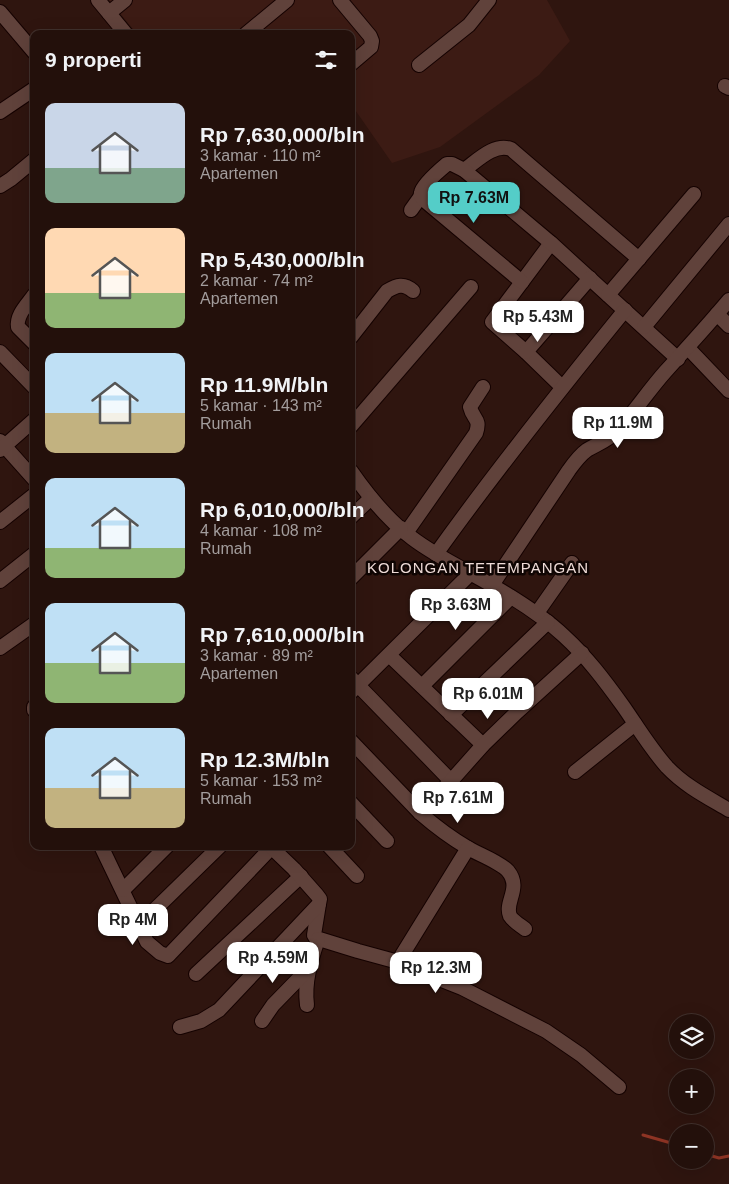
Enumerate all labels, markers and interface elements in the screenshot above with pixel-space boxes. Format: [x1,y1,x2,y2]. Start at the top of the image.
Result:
icon: filters [312,46,340,74]
text: 9 properti [45,48,142,71]
icon: home [85,123,145,183]
text: Rp 7,630,000/bln [200,123,365,146]
text: 3 kamar · 110 m² [200,147,321,164]
text: Apartemen [200,165,278,182]
pin: Rp 7.63M [422,182,526,224]
text: Rp 7.63M [439,189,509,206]
icon: home [85,248,145,308]
text: Rp 5,430,000/bln [200,248,365,271]
text: 2 kamar · 74 m² [200,272,313,289]
text: Apartemen [200,290,278,307]
pin: Rp 5.43M [486,300,590,343]
text: Rp 5.43M [503,308,573,325]
icon: home [85,373,145,433]
text: Rp 11.9M/bln [200,373,328,396]
text: 5 kamar · 143 m² [200,397,322,414]
pin: Rp 11.9M [566,406,670,449]
text: Rp 11.9M [583,414,653,431]
text: Rumah [200,415,252,432]
icon: home [85,498,145,558]
text: Rp 6,010,000/bln [200,498,365,521]
text: 4 kamar · 108 m² [200,522,322,539]
text: Rumah [200,540,252,557]
district label: KOLONGAN TETEMPANGAN [367,559,589,576]
pin: Rp 3.63M [404,588,508,631]
text: Rp 3.63M [421,596,491,613]
icon: home [85,623,145,683]
text: Rp 7,610,000/bln [200,623,365,646]
text: 3 kamar · 89 m² [200,647,313,664]
text: Apartemen [200,665,278,682]
pin: Rp 6.01M [436,678,540,720]
text: Rp 6.01M [453,685,523,702]
icon: home [85,748,145,808]
text: Rp 12.3M/bln [200,748,330,771]
text: 5 kamar · 153 m² [200,772,322,789]
pin: Rp 7.61M [406,782,510,824]
text: Rp 7.61M [423,789,493,806]
text: Rumah [200,790,252,807]
pin: Rp 4M [98,904,168,946]
text: Rp 4M [109,911,157,928]
pin: Rp 4.59M [221,942,325,984]
text: Rp 4.59M [238,949,308,966]
pin: Rp 12.3M [384,952,488,994]
text: Rp 12.3M [401,959,471,976]
map controls [669,1014,714,1169]
button: layers [669,1014,714,1059]
button: + [669,1069,714,1114]
button: − [669,1124,714,1169]

